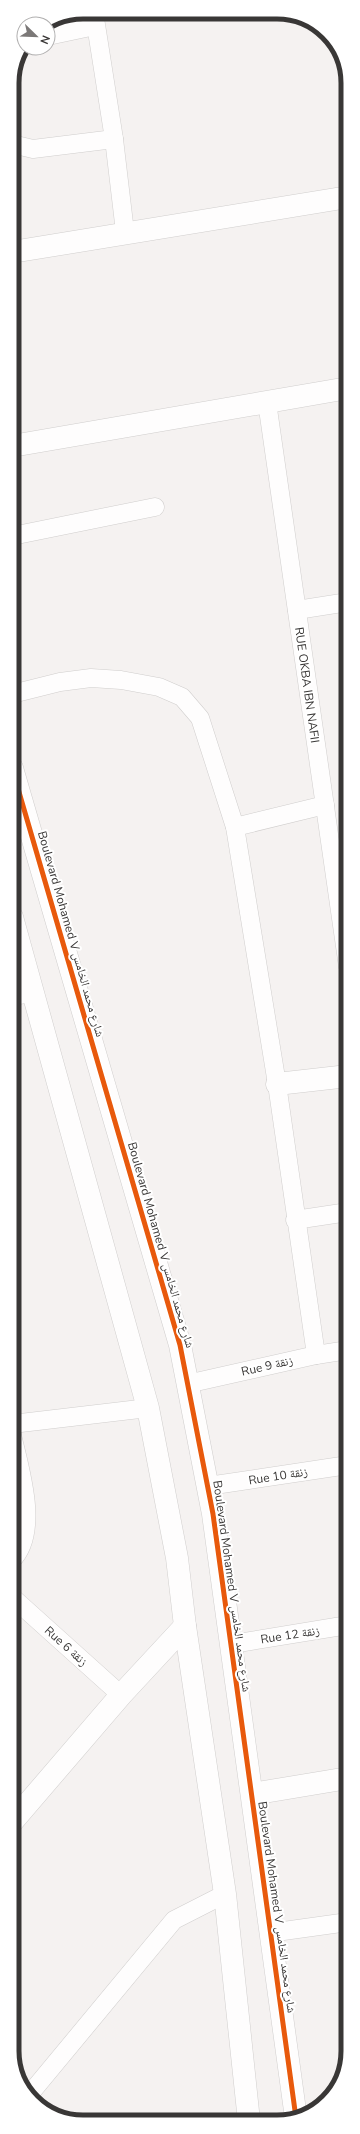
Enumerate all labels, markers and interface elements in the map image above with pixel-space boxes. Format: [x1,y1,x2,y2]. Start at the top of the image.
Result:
north arrow [16,16,56,56]
text: N [36,33,53,46]
street label: RUE OKBA IBN NAFII [291,626,323,744]
street label: Boulevard Mohamed V شارع محمد الخامس [34,829,108,1039]
street label: Boulevard Mohamed V شارع محمد الخامس [124,1140,198,1350]
street label: Rue 9 زنقة [240,1352,295,1380]
street label: Rue 10 زنقة [247,1463,309,1489]
street label: Boulevard Mohamed V شارع محمد الخامس [209,1479,255,1693]
street label: Rue 6 زنقة [41,1622,91,1670]
street label: Rue 12 زنقة [259,1622,321,1648]
street label: Boulevard Mohamed V شارع محمد الخامس [254,1800,300,2014]

